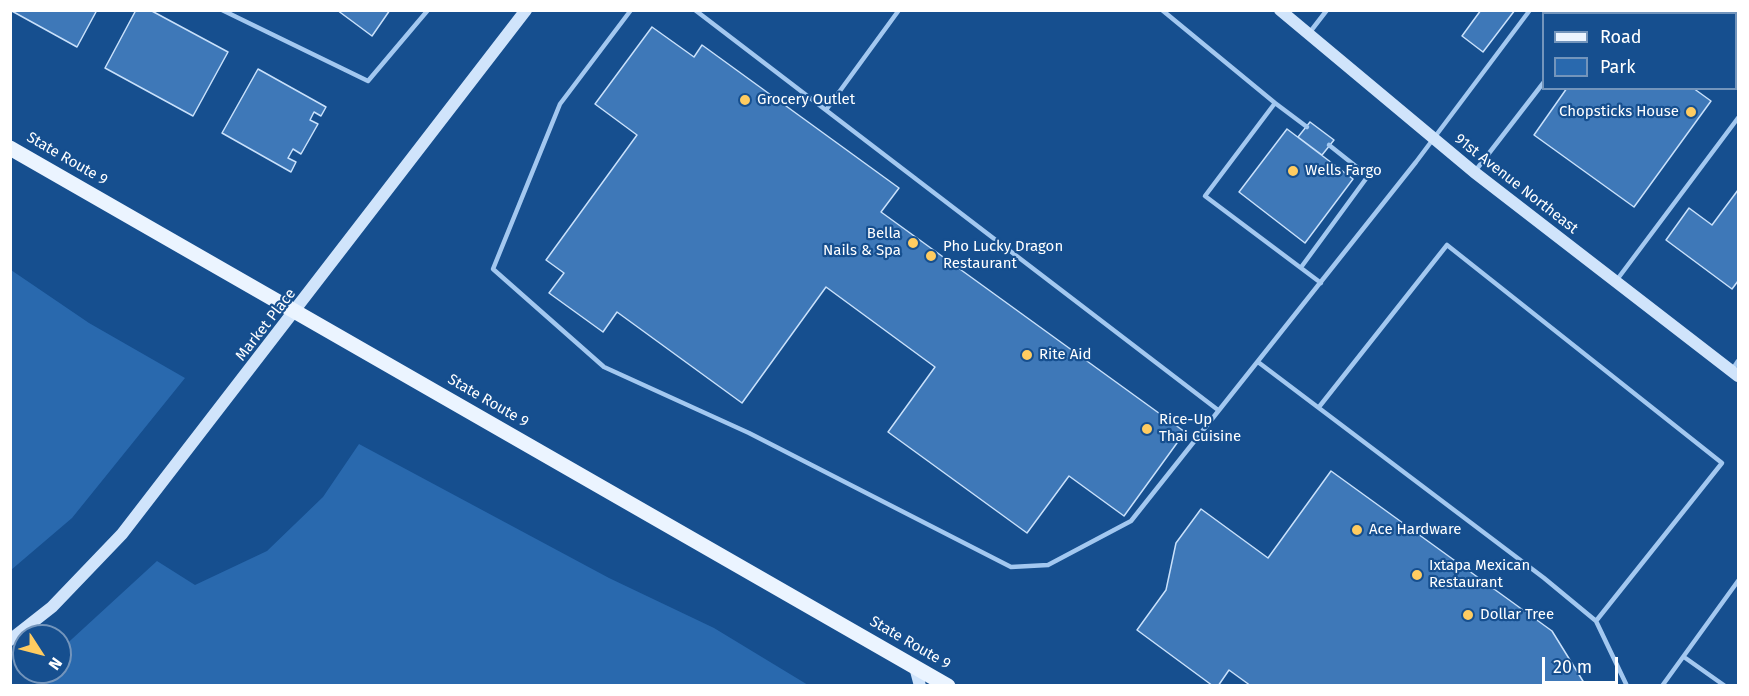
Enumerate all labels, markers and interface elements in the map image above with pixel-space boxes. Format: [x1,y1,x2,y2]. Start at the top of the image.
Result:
legend [1542,12,1737,90]
text: Road [1600,26,1642,48]
text: Park [1600,56,1635,78]
place label: Grocery Outlet [757,91,855,109]
marker: Grocery Outlet [738,93,752,107]
place label: Chopsticks House [1559,103,1679,121]
marker: Chopsticks House [1684,105,1698,119]
street label: State Route 9 [23,129,111,189]
street label: 91st Avenue Northeast [1451,130,1581,238]
place label: Wells Fargo [1305,162,1382,180]
marker: Wells Fargo [1286,164,1300,178]
place label: Bella Nails & Spa [823,225,901,260]
marker: Bella Nails & Spa [906,236,920,250]
place label: Pho Lucky Dragon Restaurant [943,238,1063,273]
marker: Pho Lucky Dragon Restaurant [924,249,938,263]
street label: Market Place [232,285,300,365]
place label: Rite Aid [1039,346,1091,364]
marker: Rite Aid [1020,348,1034,362]
street label: State Route 9 [444,371,532,431]
place label: Rice-Up Thai Cuisine [1159,411,1241,446]
marker: Rice-Up Thai Cuisine [1140,422,1154,436]
place label: Ace Hardware [1369,521,1462,539]
marker: Ace Hardware [1350,523,1364,537]
place label: Ixtapa Mexican Restaurant [1429,557,1530,592]
marker: Ixtapa Mexican Restaurant [1410,568,1424,582]
place label: Dollar Tree [1480,606,1554,624]
marker: Dollar Tree [1461,608,1475,622]
street label: State Route 9 [866,613,954,673]
north arrow [12,624,72,684]
scale bar [1545,645,1622,683]
text: N [45,654,66,674]
text: 20 m [1553,656,1592,678]

